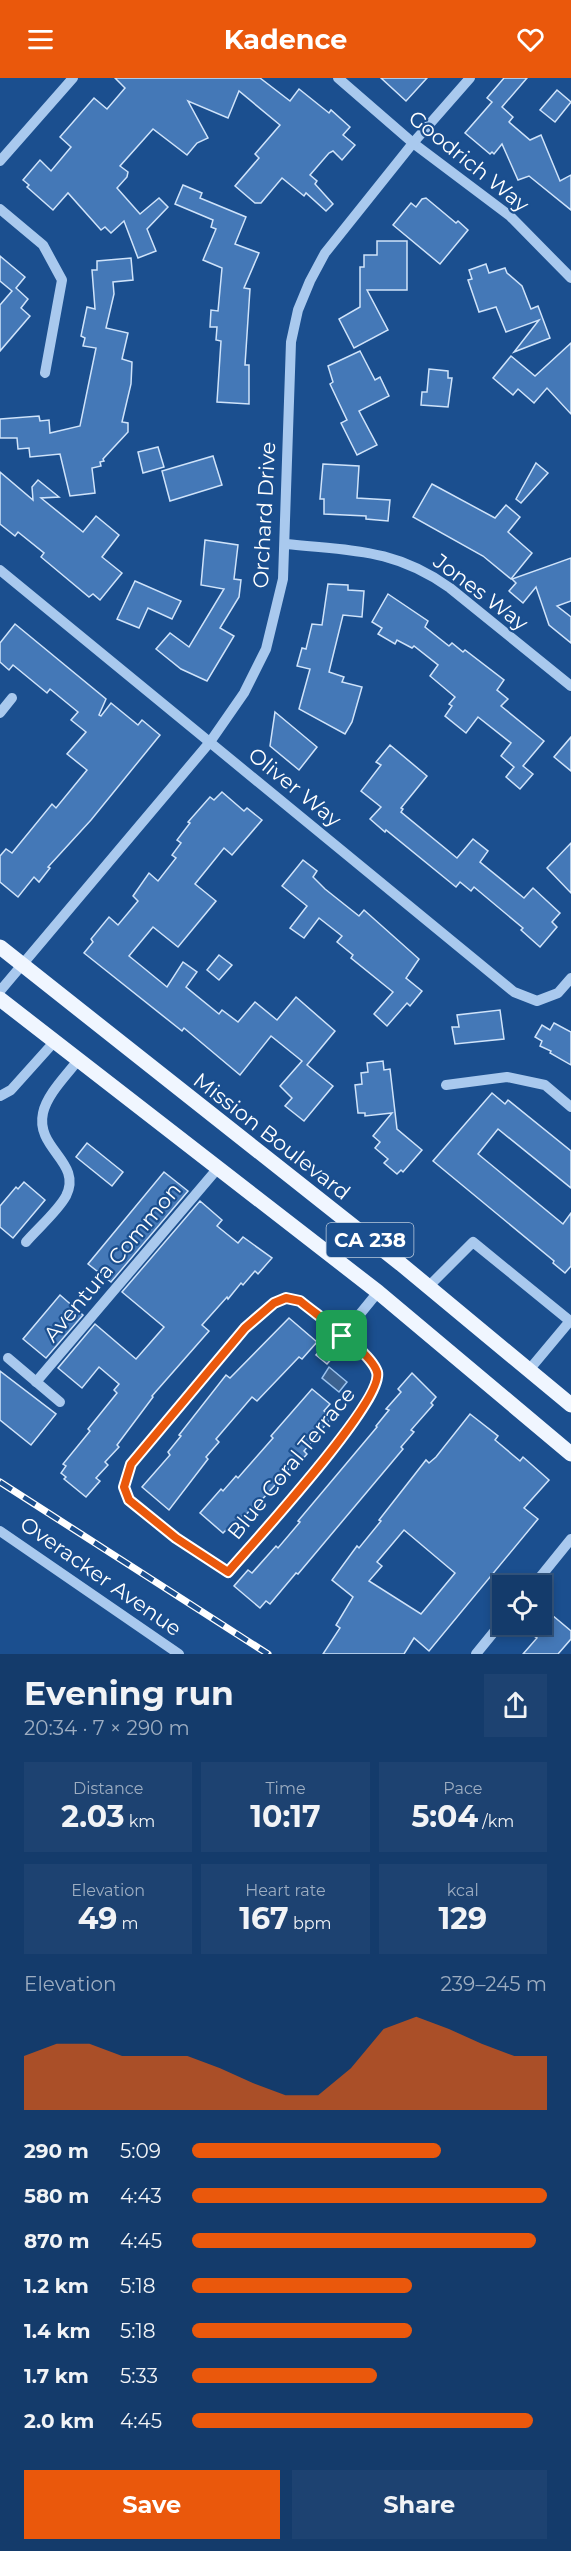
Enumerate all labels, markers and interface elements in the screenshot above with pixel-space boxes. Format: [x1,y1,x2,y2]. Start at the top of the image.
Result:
icon: menu [24,23,57,56]
text: Kadence [224,23,347,56]
icon: heart [514,23,547,56]
street label: Goodrich Way [404,105,535,218]
street label: Orchard Drive [248,441,280,589]
street label: Jones Way [428,548,534,636]
street label: Oliver Way [244,742,347,832]
street label: Mission Boulevard [189,1067,355,1205]
street label: Aventura Common [38,1177,186,1347]
road number: CA 238 [326,1223,413,1257]
pin [316,1310,367,1361]
icon: arrive [325,1319,358,1352]
street label: Blue Coral Terrace [222,1382,360,1544]
street label: Overacker Avenue [16,1511,186,1641]
map controls [492,1575,552,1635]
button: locate [492,1575,552,1635]
text: Evening run [24,1673,234,1713]
button: share [484,1674,547,1737]
text: 20:34 · 7 × 290 m [24,1716,190,1740]
text: Distance [73,1779,143,1798]
text: Time [265,1779,306,1798]
text: Pace [443,1779,482,1798]
text: 2.03 [61,1798,125,1835]
text: 10:17 [250,1798,321,1835]
text: 5:04 [411,1798,478,1835]
text: km [125,1812,155,1831]
text: /km [478,1812,514,1831]
text: Elevation [71,1881,145,1900]
text: Heart rate [245,1881,326,1900]
text: kcal [447,1881,479,1900]
text: 49 [78,1900,117,1937]
text: 167 [239,1900,289,1937]
text: 129 [439,1900,487,1937]
text: m [117,1914,139,1933]
text: bpm [289,1914,332,1933]
text: Elevation [24,1972,116,1996]
text: 239–245 m [440,1972,547,1996]
text: 290 m [24,2139,89,2163]
text: 5:09 [120,2139,161,2163]
text: 580 m [24,2184,89,2208]
text: 4:43 [120,2184,162,2208]
text: 870 m [24,2229,89,2253]
text: 4:45 [120,2229,162,2253]
text: 1.2 km [24,2274,89,2298]
text: 5:18 [120,2274,156,2298]
text: 1.4 km [24,2319,91,2343]
text: 5:18 [120,2319,156,2343]
text: 1.7 km [24,2364,89,2388]
text: 5:33 [120,2364,158,2388]
text: 2.0 km [24,2409,94,2433]
text: 4:45 [120,2409,162,2433]
button: Save [24,2470,280,2539]
button: Share [292,2470,547,2539]

